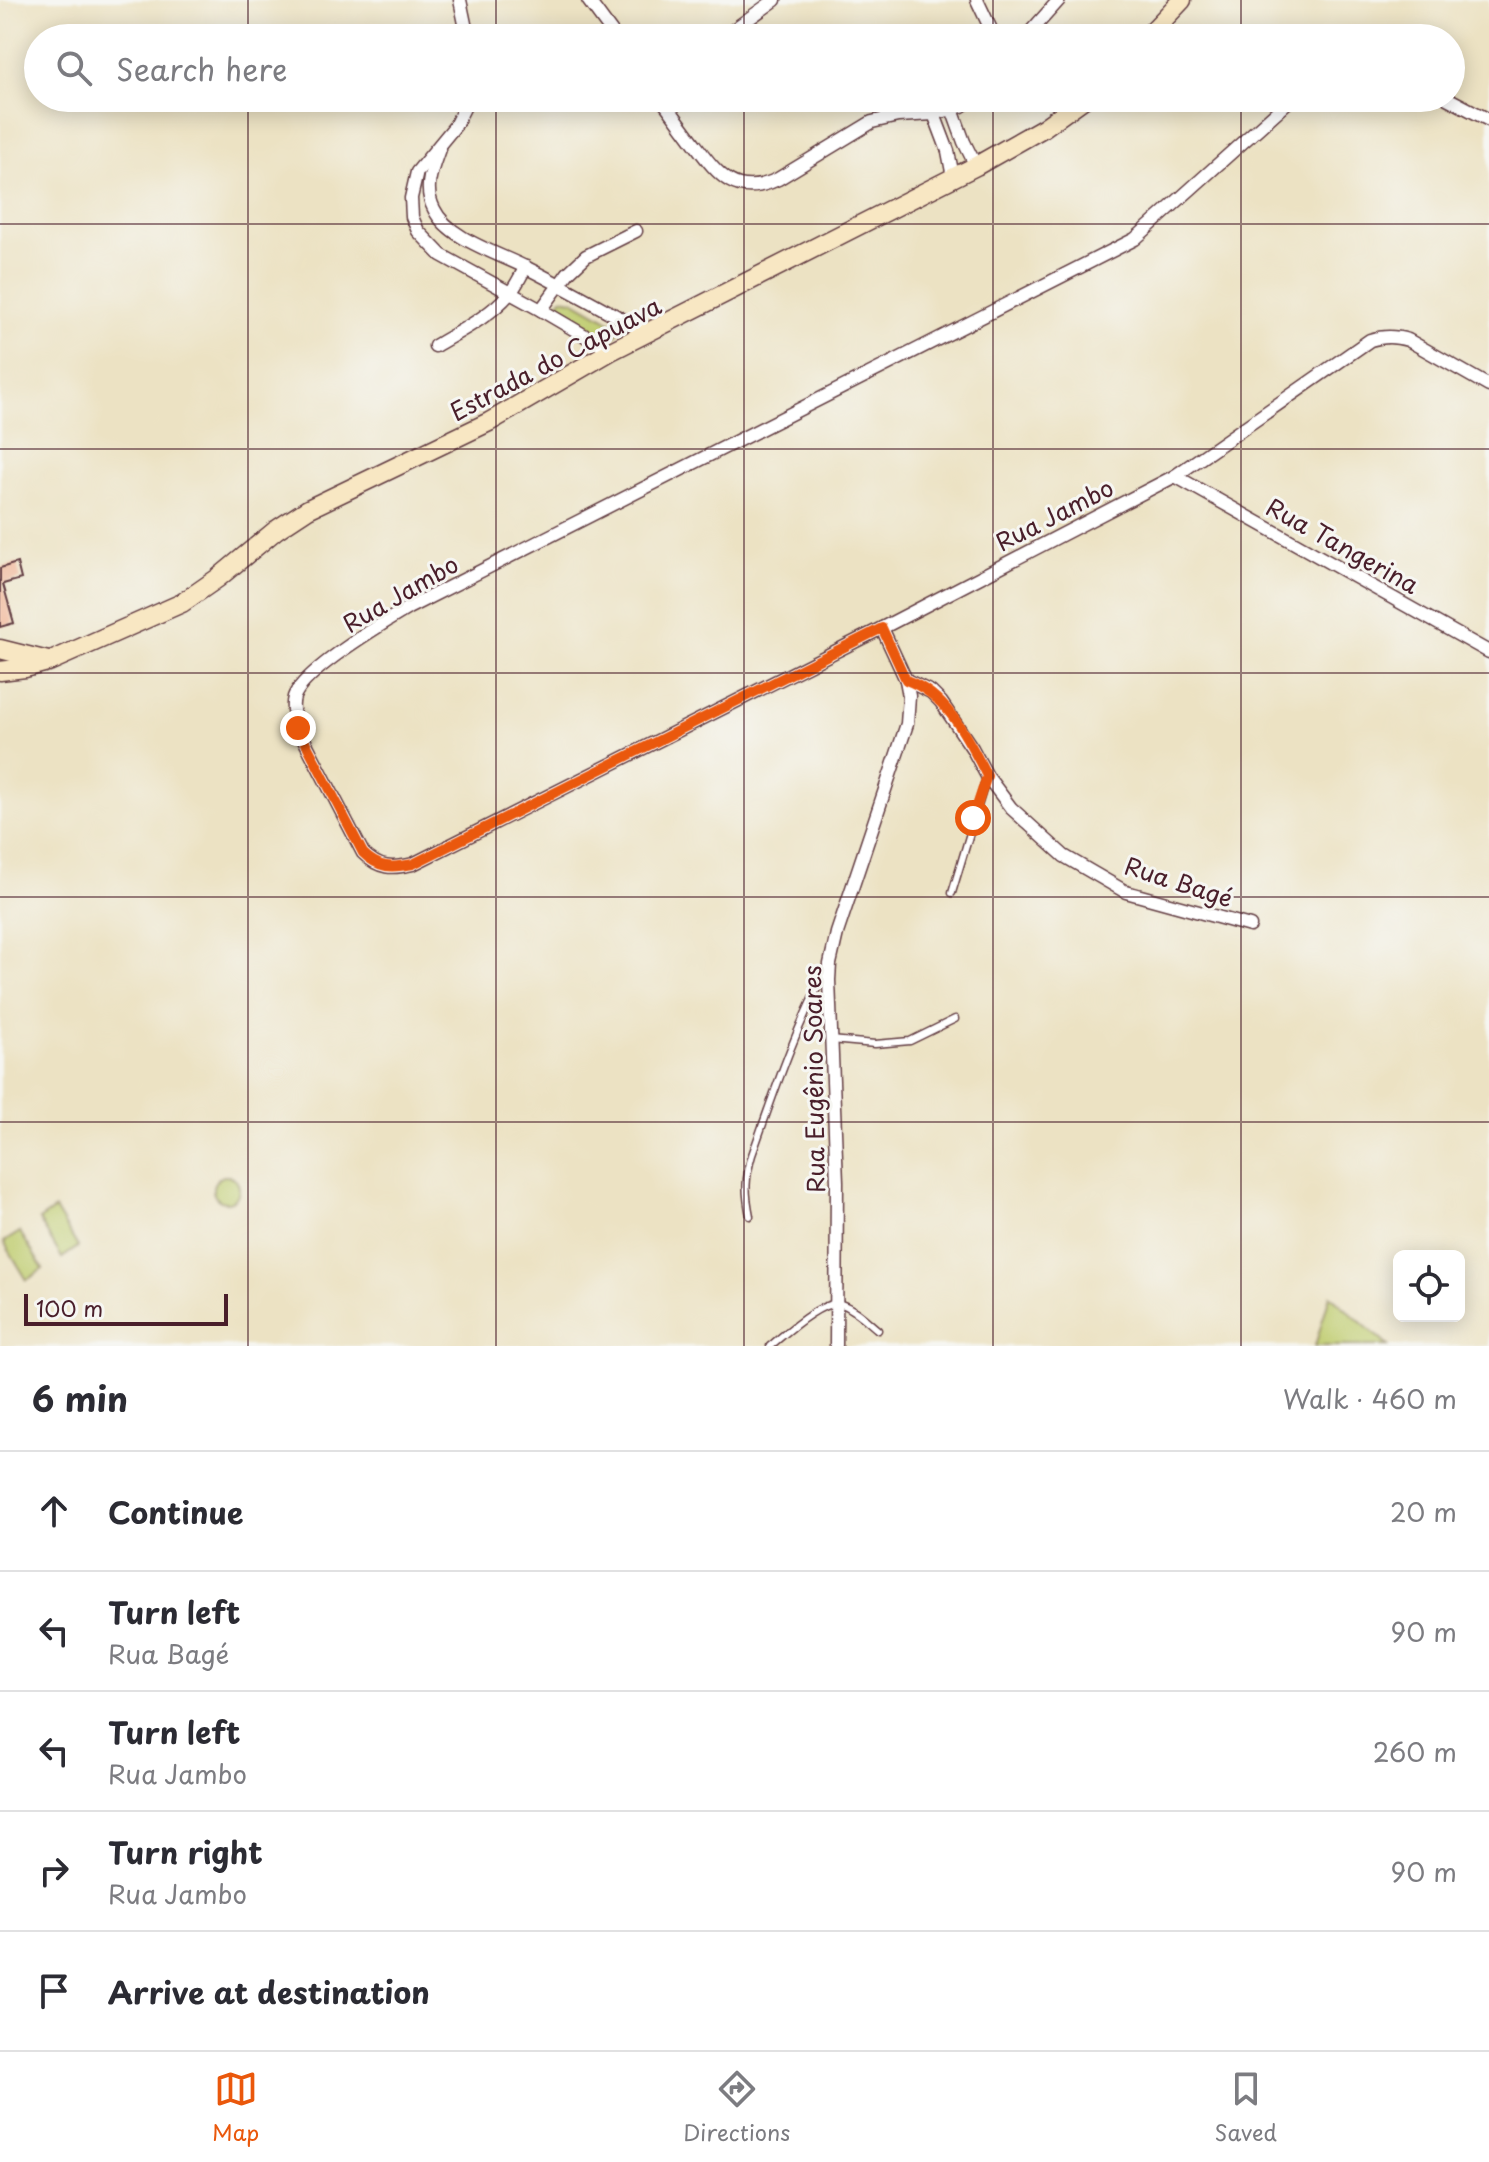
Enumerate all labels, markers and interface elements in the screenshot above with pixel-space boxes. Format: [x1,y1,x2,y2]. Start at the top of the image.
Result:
search box [24,24,1465,112]
icon: search [52,46,96,90]
text: Search here [116,46,288,91]
street label: Estrada do Capuava [443,287,667,429]
street label: Rua Jambo [989,469,1119,559]
street label: Rua Tangerina [1260,488,1426,602]
street label: Rua Jambo [335,545,465,641]
route end [280,710,316,746]
route start [955,800,991,836]
street label: Rua Bagé [1120,847,1238,915]
street label: Rua Eugênio Soares [793,965,833,1193]
map controls [1393,1250,1465,1322]
button: locate [1393,1250,1465,1322]
scale bar [24,1290,228,1326]
text: 100 m [36,1291,103,1324]
text: 6 min [32,1372,128,1424]
text: Walk · 460 m [1283,1379,1457,1418]
icon: ahead [32,1489,76,1533]
text: Continue [108,1489,243,1534]
text: 20 m [1390,1492,1457,1531]
text: Turn left [108,1589,240,1634]
icon: left [32,1609,76,1653]
text: 90 m [1390,1612,1457,1651]
text: Rua Bagé [108,1634,229,1673]
text: Turn left [108,1709,240,1754]
icon: left [32,1729,76,1773]
text: 260 m [1373,1732,1457,1771]
text: Rua Jambo [108,1754,247,1793]
text: Turn right [108,1829,263,1874]
icon: right [32,1849,76,1893]
text: 90 m [1390,1852,1457,1891]
text: Rua Jambo [108,1874,247,1913]
icon: arrive [32,1969,76,2013]
text: Arrive at destination [108,1969,430,2014]
tab: Map [212,2067,259,2148]
tab: Directions [683,2067,790,2148]
tab: Saved [1214,2067,1277,2148]

